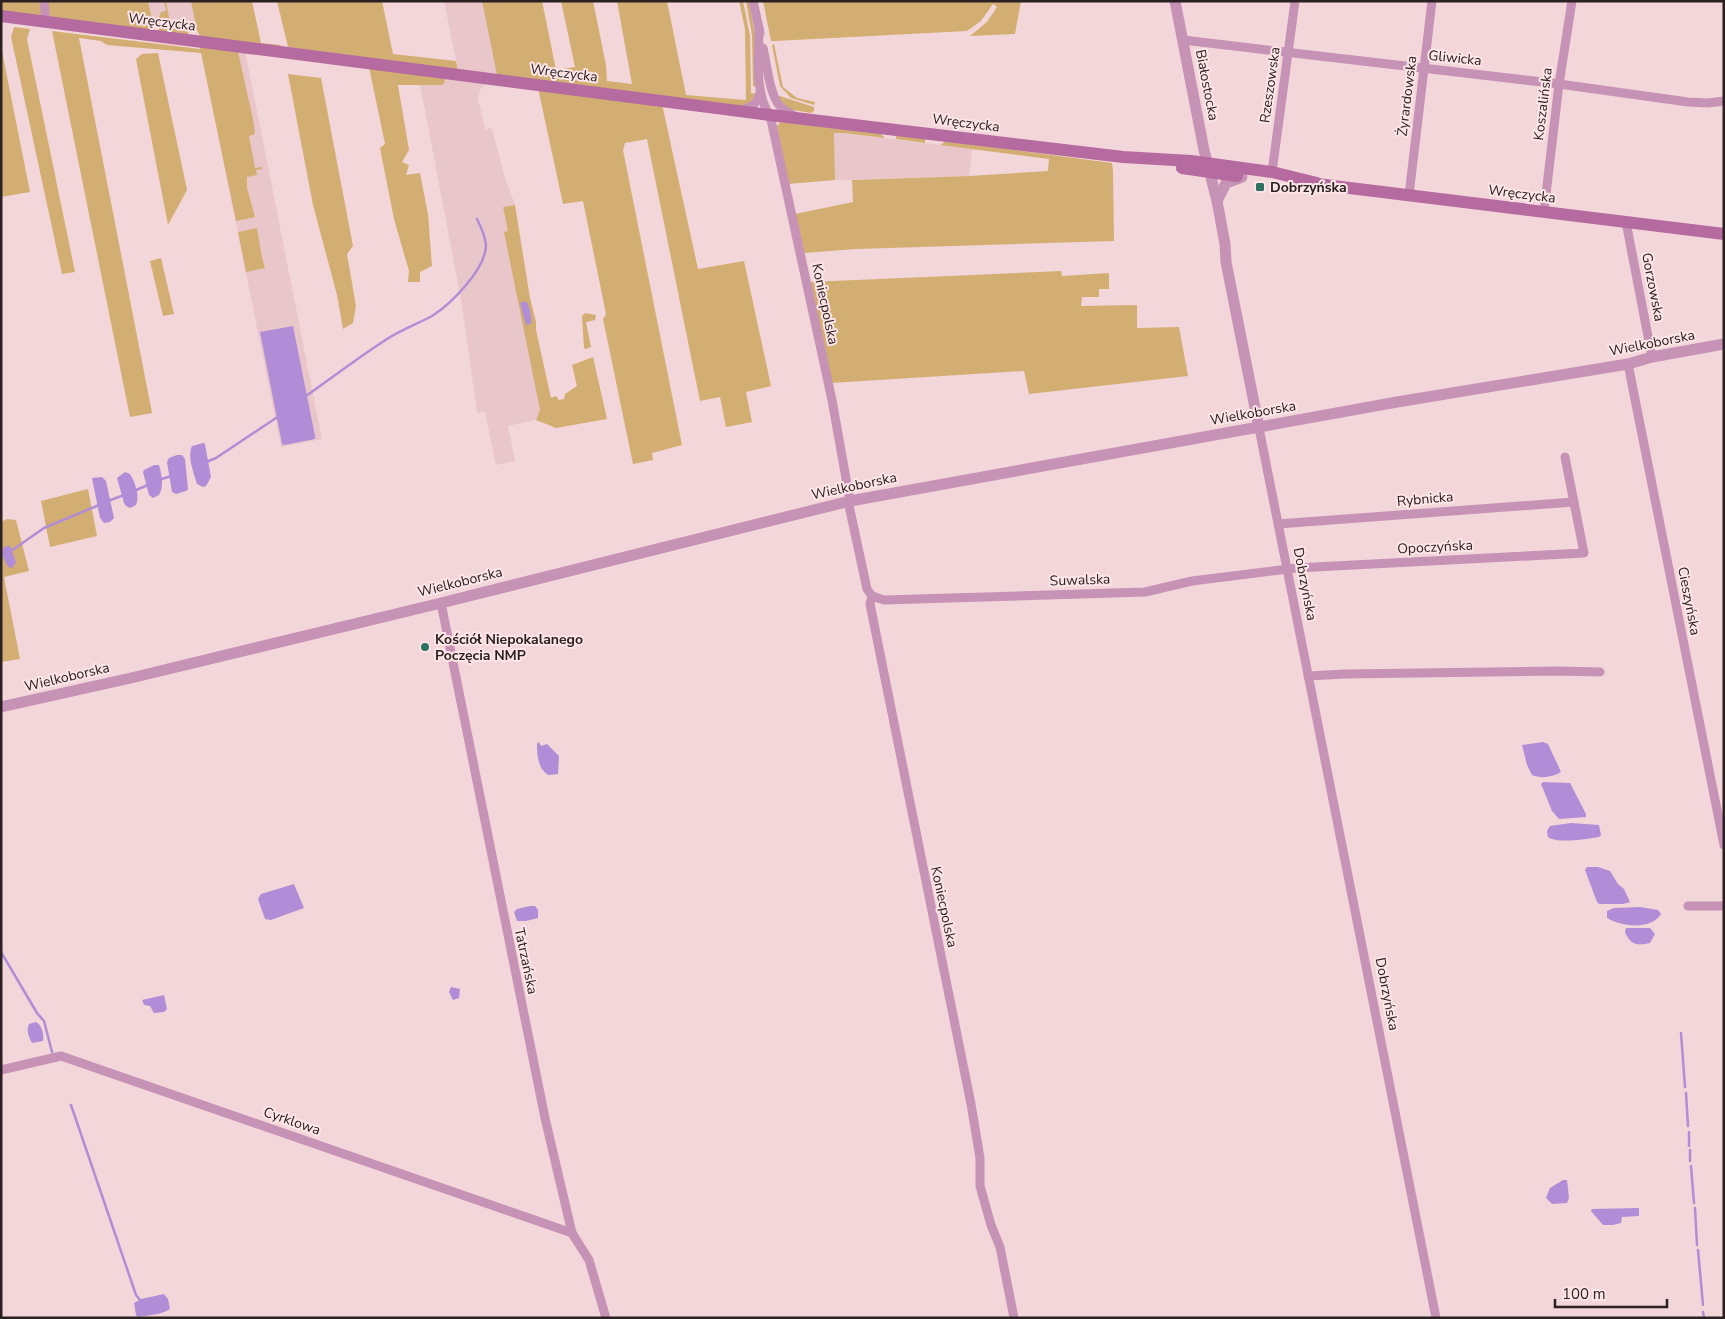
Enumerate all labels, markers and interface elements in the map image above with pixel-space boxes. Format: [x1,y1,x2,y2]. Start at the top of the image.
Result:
street label: Wręczycka [127,8,197,36]
street label: Rzeszowska [1255,46,1285,124]
street label: Gliwicka [1427,46,1483,70]
street label: Białostocka [1191,48,1223,122]
street label: Żyrardowska [1393,55,1421,137]
street label: Wręczycka [529,59,599,87]
street label: Koszalińska [1529,66,1557,142]
street label: Wręczycka [931,109,1001,137]
place label: Dobrzyńska [1270,178,1347,197]
street label: Wręczycka [1487,180,1557,208]
marker: Dobrzyńska [1254,181,1266,193]
street label: Gorzowska [1637,251,1669,323]
street label: Koniecpolska [807,262,843,346]
street label: Wielkoborska [1608,325,1696,361]
street label: Wielkoborska [1209,396,1297,430]
street label: Wielkoborska [810,468,898,504]
street label: Rybnicka [1396,487,1454,511]
street label: Opoczyńska [1397,536,1473,558]
street label: Dobrzyńska [1289,546,1321,622]
street label: Wielkoborska [416,562,504,602]
street label: Cieszyńska [1673,565,1705,637]
street label: Suwalska [1049,569,1111,591]
place label: Kościół Niepokalanego Poczęcia NMP [435,630,583,665]
marker: Kościół Niepokalanego Poczęcia NMP [419,641,431,653]
street label: Wielkoborska [23,658,111,696]
street label: Koniecpolska [926,865,962,949]
street label: Tatrzańska [510,926,542,996]
street label: Dobrzyńska [1371,956,1403,1032]
street label: Cyrklowa [261,1102,323,1140]
scale bar [1555,1276,1668,1308]
text: 100 m [1562,1284,1606,1304]

